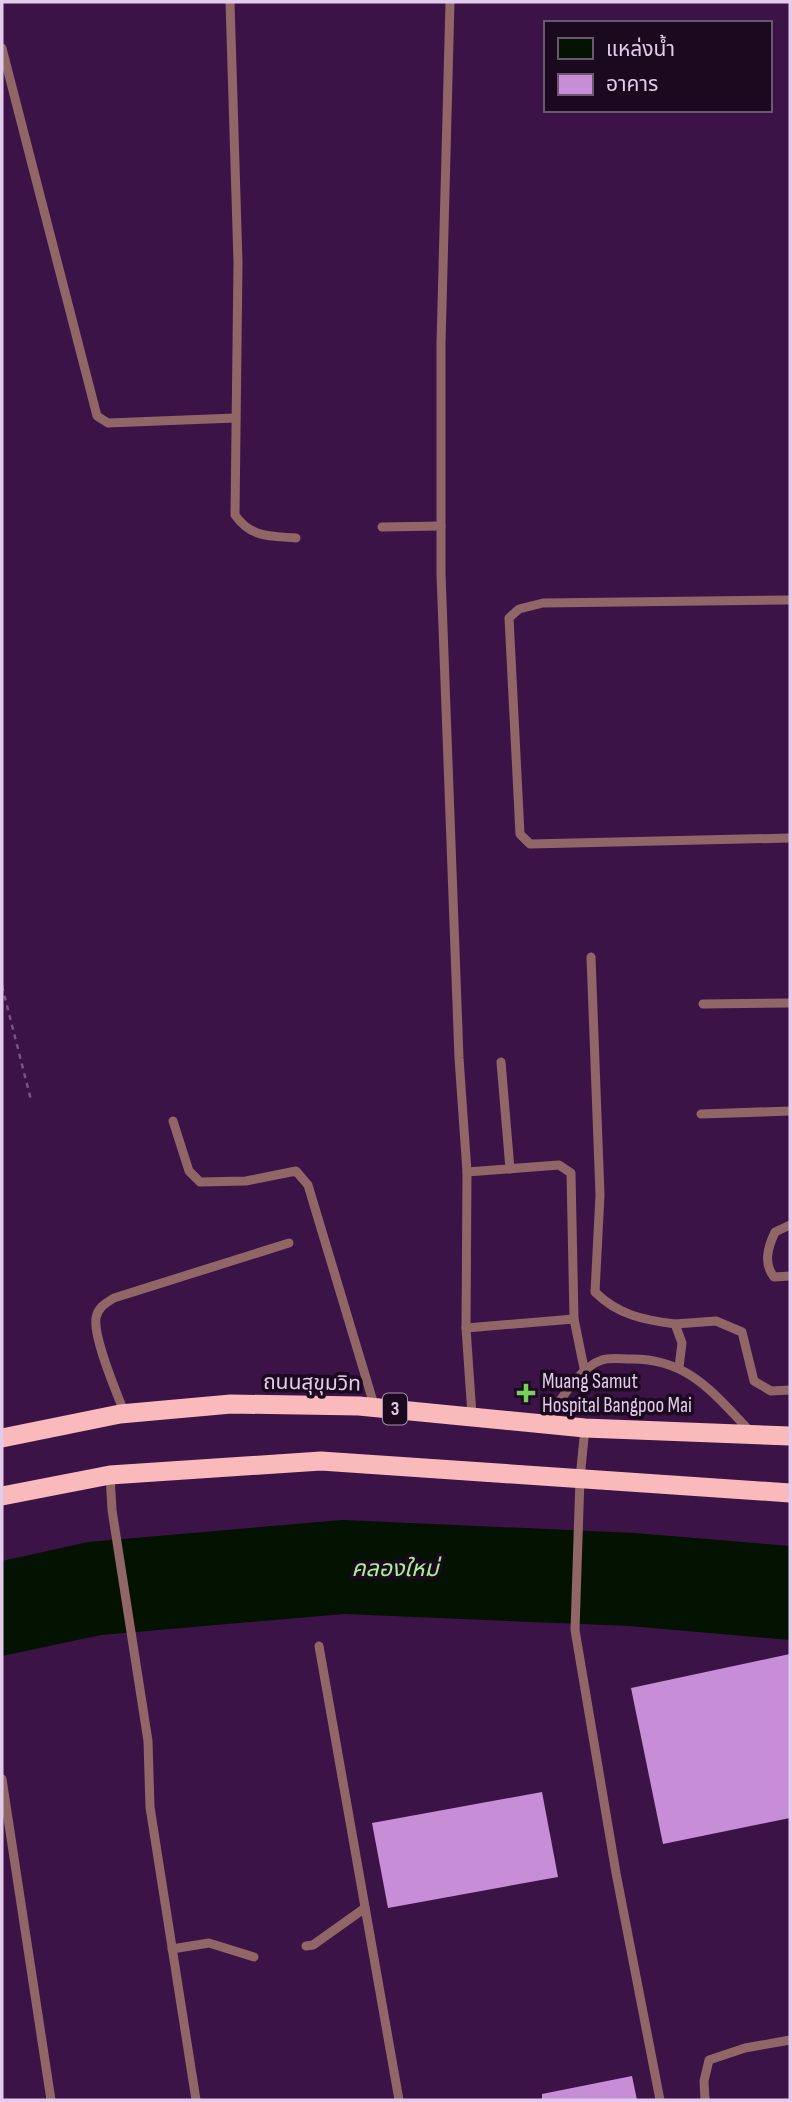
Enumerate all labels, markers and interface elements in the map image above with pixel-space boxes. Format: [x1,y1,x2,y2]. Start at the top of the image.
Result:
legend [544,21,771,112]
text: แหล่งน้ำ [606,34,675,62]
text: อาคาร [606,72,658,97]
place label: Muang Samut Hospital Bangpoo Mai [542,1369,692,1418]
street label: ถนนสุขุมวิท [263,1370,361,1396]
marker: Muang Samut Hospital Bangpoo Mai [516,1383,536,1403]
road number: 3 [383,1394,407,1424]
water label: คลองใหม่ [351,1555,442,1583]

